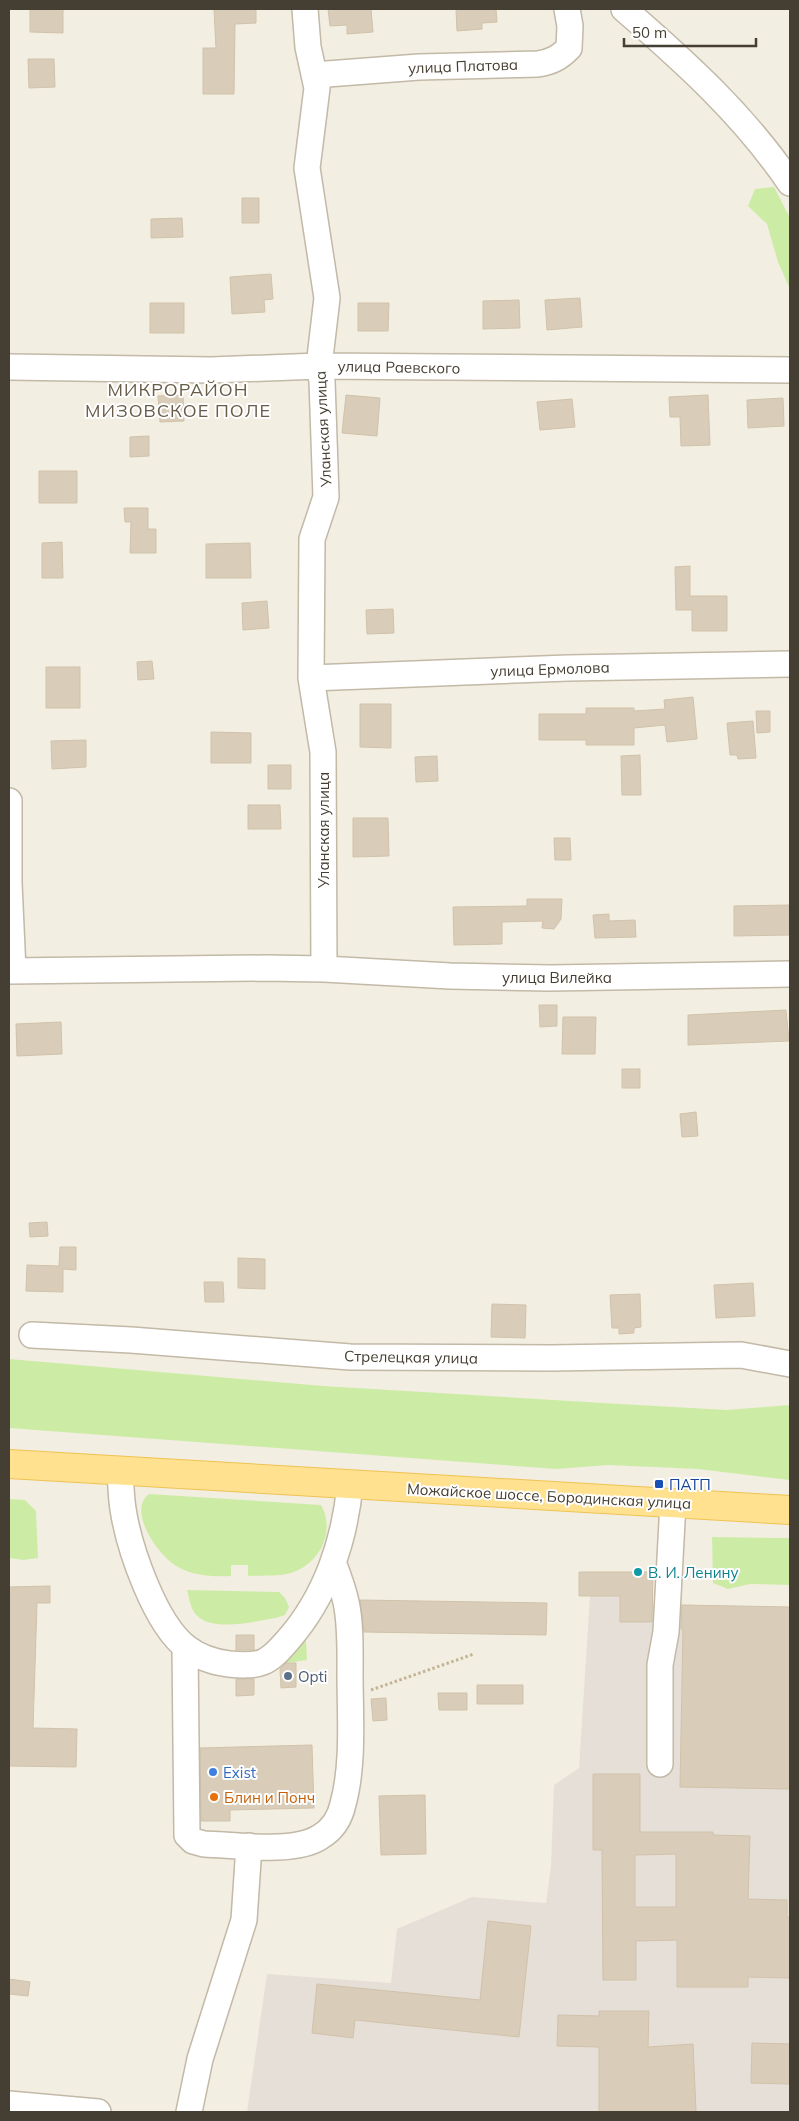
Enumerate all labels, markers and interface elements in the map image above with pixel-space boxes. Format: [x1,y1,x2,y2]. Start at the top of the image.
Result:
scale bar [624,15,756,47]
text: 50 m [632,23,667,42]
street label: улица Платова [408,55,518,77]
street label: улица Раевского [337,356,461,378]
street label: Уланская улица [310,370,336,489]
district label: МИКРОРАЙОН МИЗОВСКОЕ ПОЛЕ [85,378,271,422]
street label: улица Ермолова [490,657,610,681]
street label: Уланская улица [314,772,333,889]
street label: улица Вилейка [502,968,612,987]
street label: Стрелецкая улица [344,1346,478,1368]
place label: ПАТП [669,1475,711,1494]
marker: ПАТП [653,1478,665,1490]
street label: Можайское шоссе, Бородинская улица [406,1479,692,1513]
place label: В. И. Ленину [648,1563,739,1582]
marker: В. И. Ленину [632,1566,644,1578]
place label: Opti [298,1667,327,1686]
marker: Opti [282,1670,294,1682]
place label: Exist [223,1763,256,1782]
marker: Exist [207,1766,219,1778]
place label: Блин и Понч [224,1788,315,1807]
marker: Блин и Понч [208,1791,220,1803]

